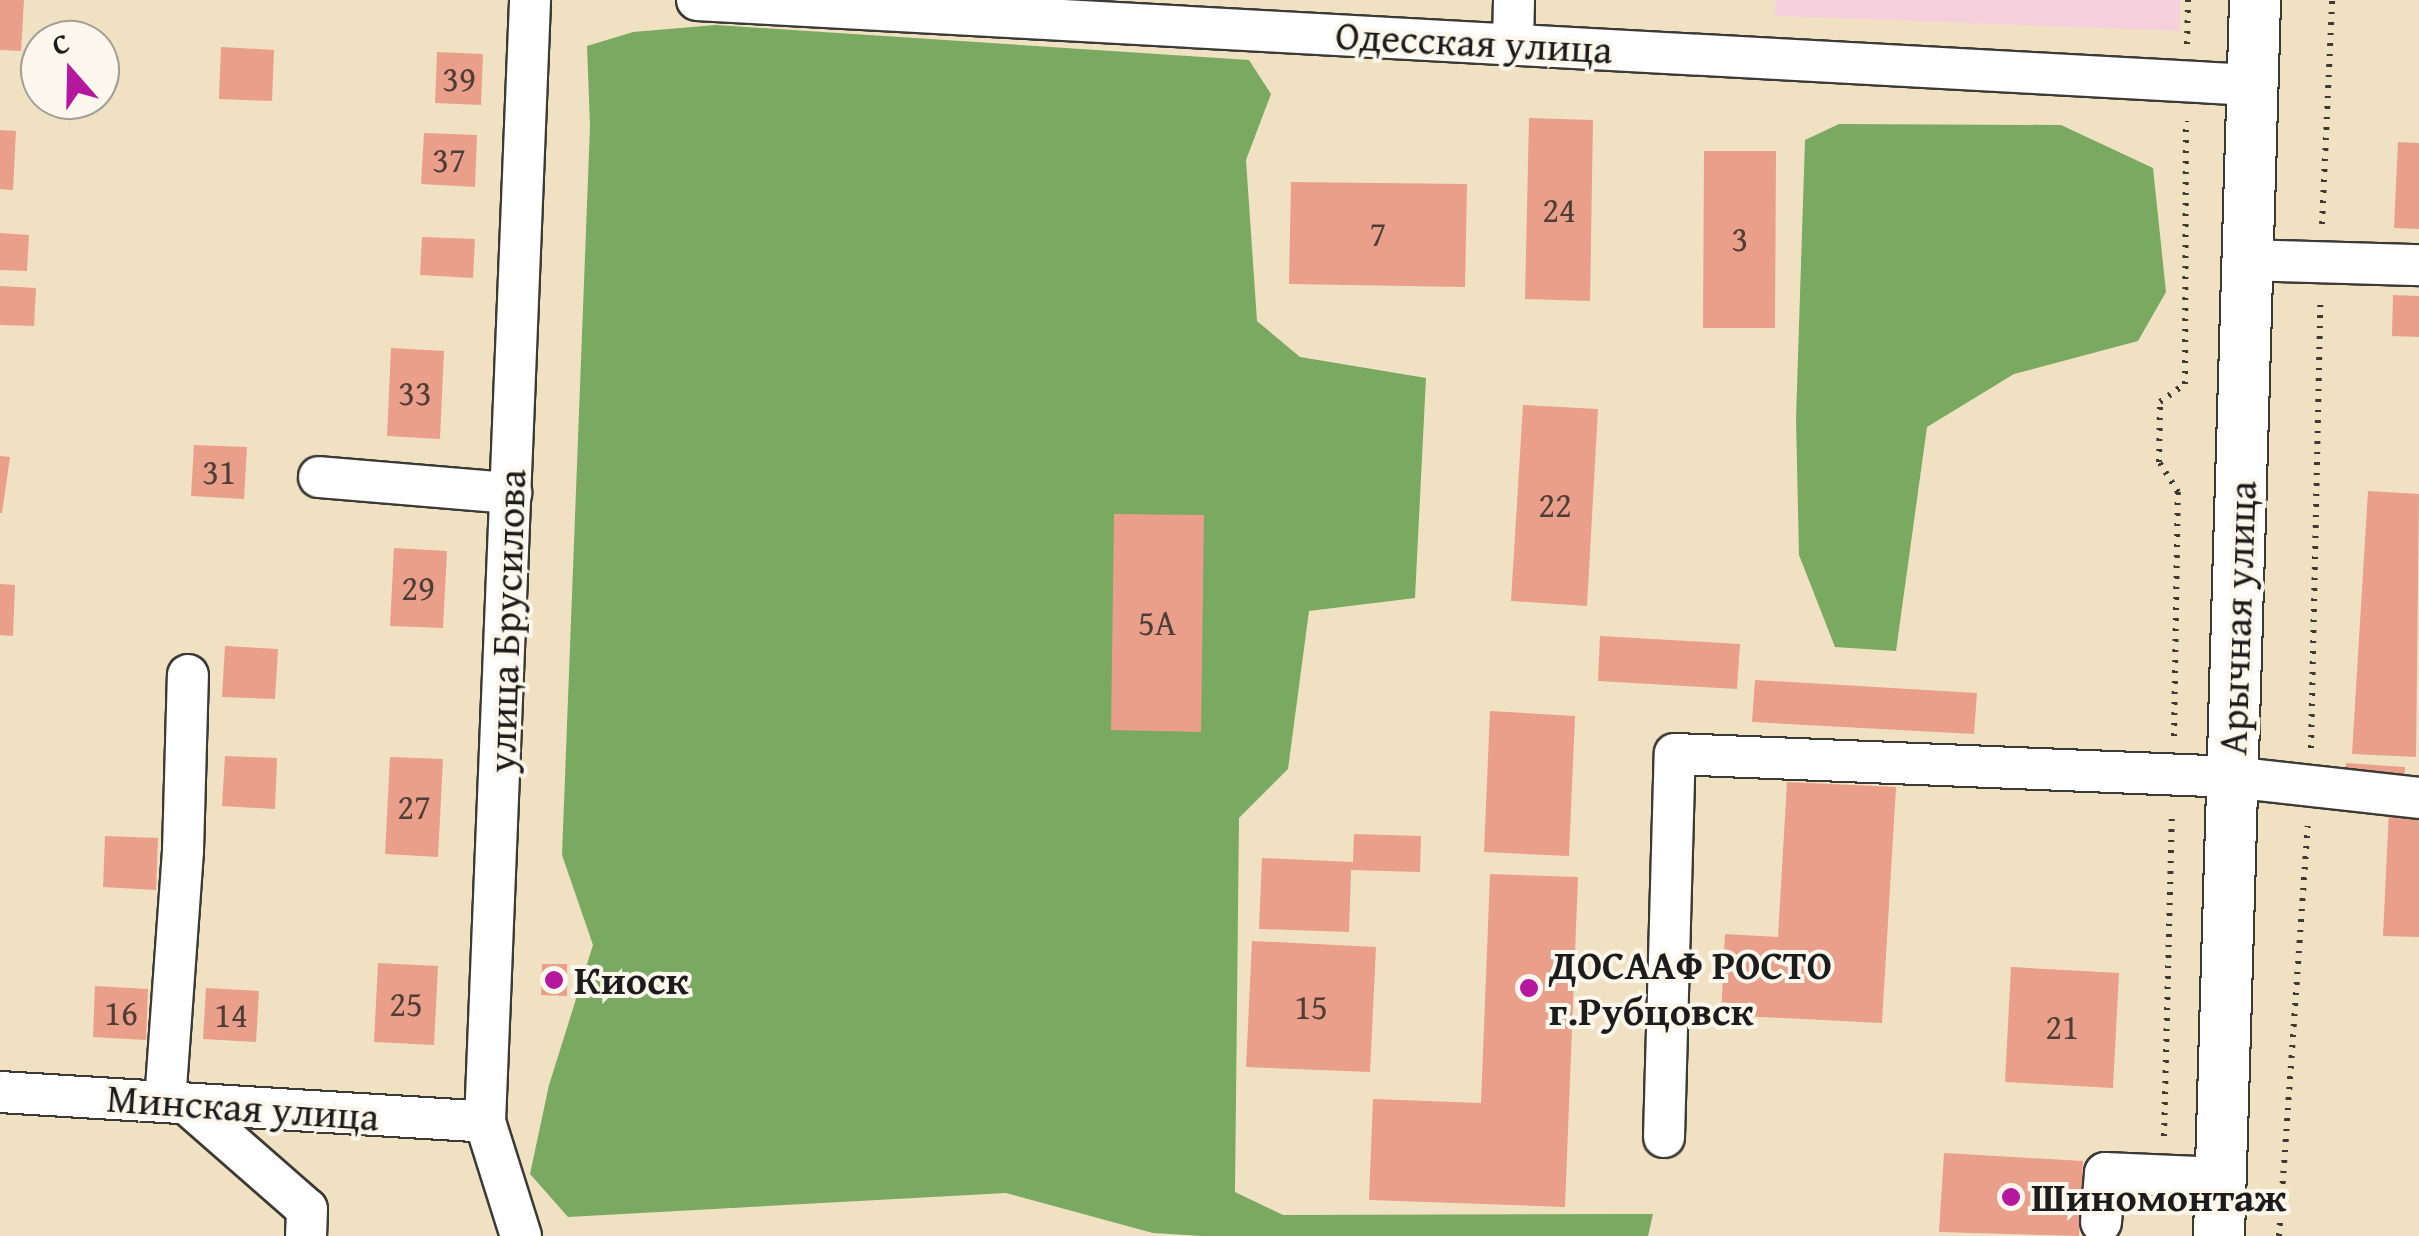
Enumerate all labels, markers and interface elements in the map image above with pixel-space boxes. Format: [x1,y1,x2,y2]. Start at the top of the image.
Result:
street label: Одесская улица [1334,11,1614,73]
north arrow [20,20,120,120]
text: С [46,21,75,65]
house number: 39 [442,58,476,100]
house number: 37 [432,139,466,181]
house number: 24 [1542,189,1576,231]
house number: 7 [1370,213,1386,255]
house number: 3 [1732,218,1748,260]
house number: 33 [398,372,432,414]
house number: 31 [202,451,236,493]
street label: улица Брусилова [477,468,535,774]
street label: Арычная улица [2208,480,2266,756]
house number: 22 [1538,484,1572,526]
house number: 29 [401,567,435,609]
house number: 5А [1138,602,1176,644]
house number: 27 [397,786,431,828]
place label: ДОСААФ РОСТО г.Рубцовск [1549,941,1832,1035]
place label: Киоск [574,956,689,1004]
marker: Киоск [543,969,565,991]
marker: ДОСААФ РОСТО г.Рубцовск [1518,977,1540,999]
house number: 25 [389,983,423,1025]
house number: 15 [1294,986,1328,1028]
house number: 16 [104,992,138,1034]
house number: 14 [214,994,248,1036]
house number: 21 [2045,1006,2079,1048]
street label: Минская улица [105,1074,381,1140]
place label: Шиномонтаж [2031,1173,2286,1221]
marker: Шиномонтаж [2000,1186,2022,1208]

